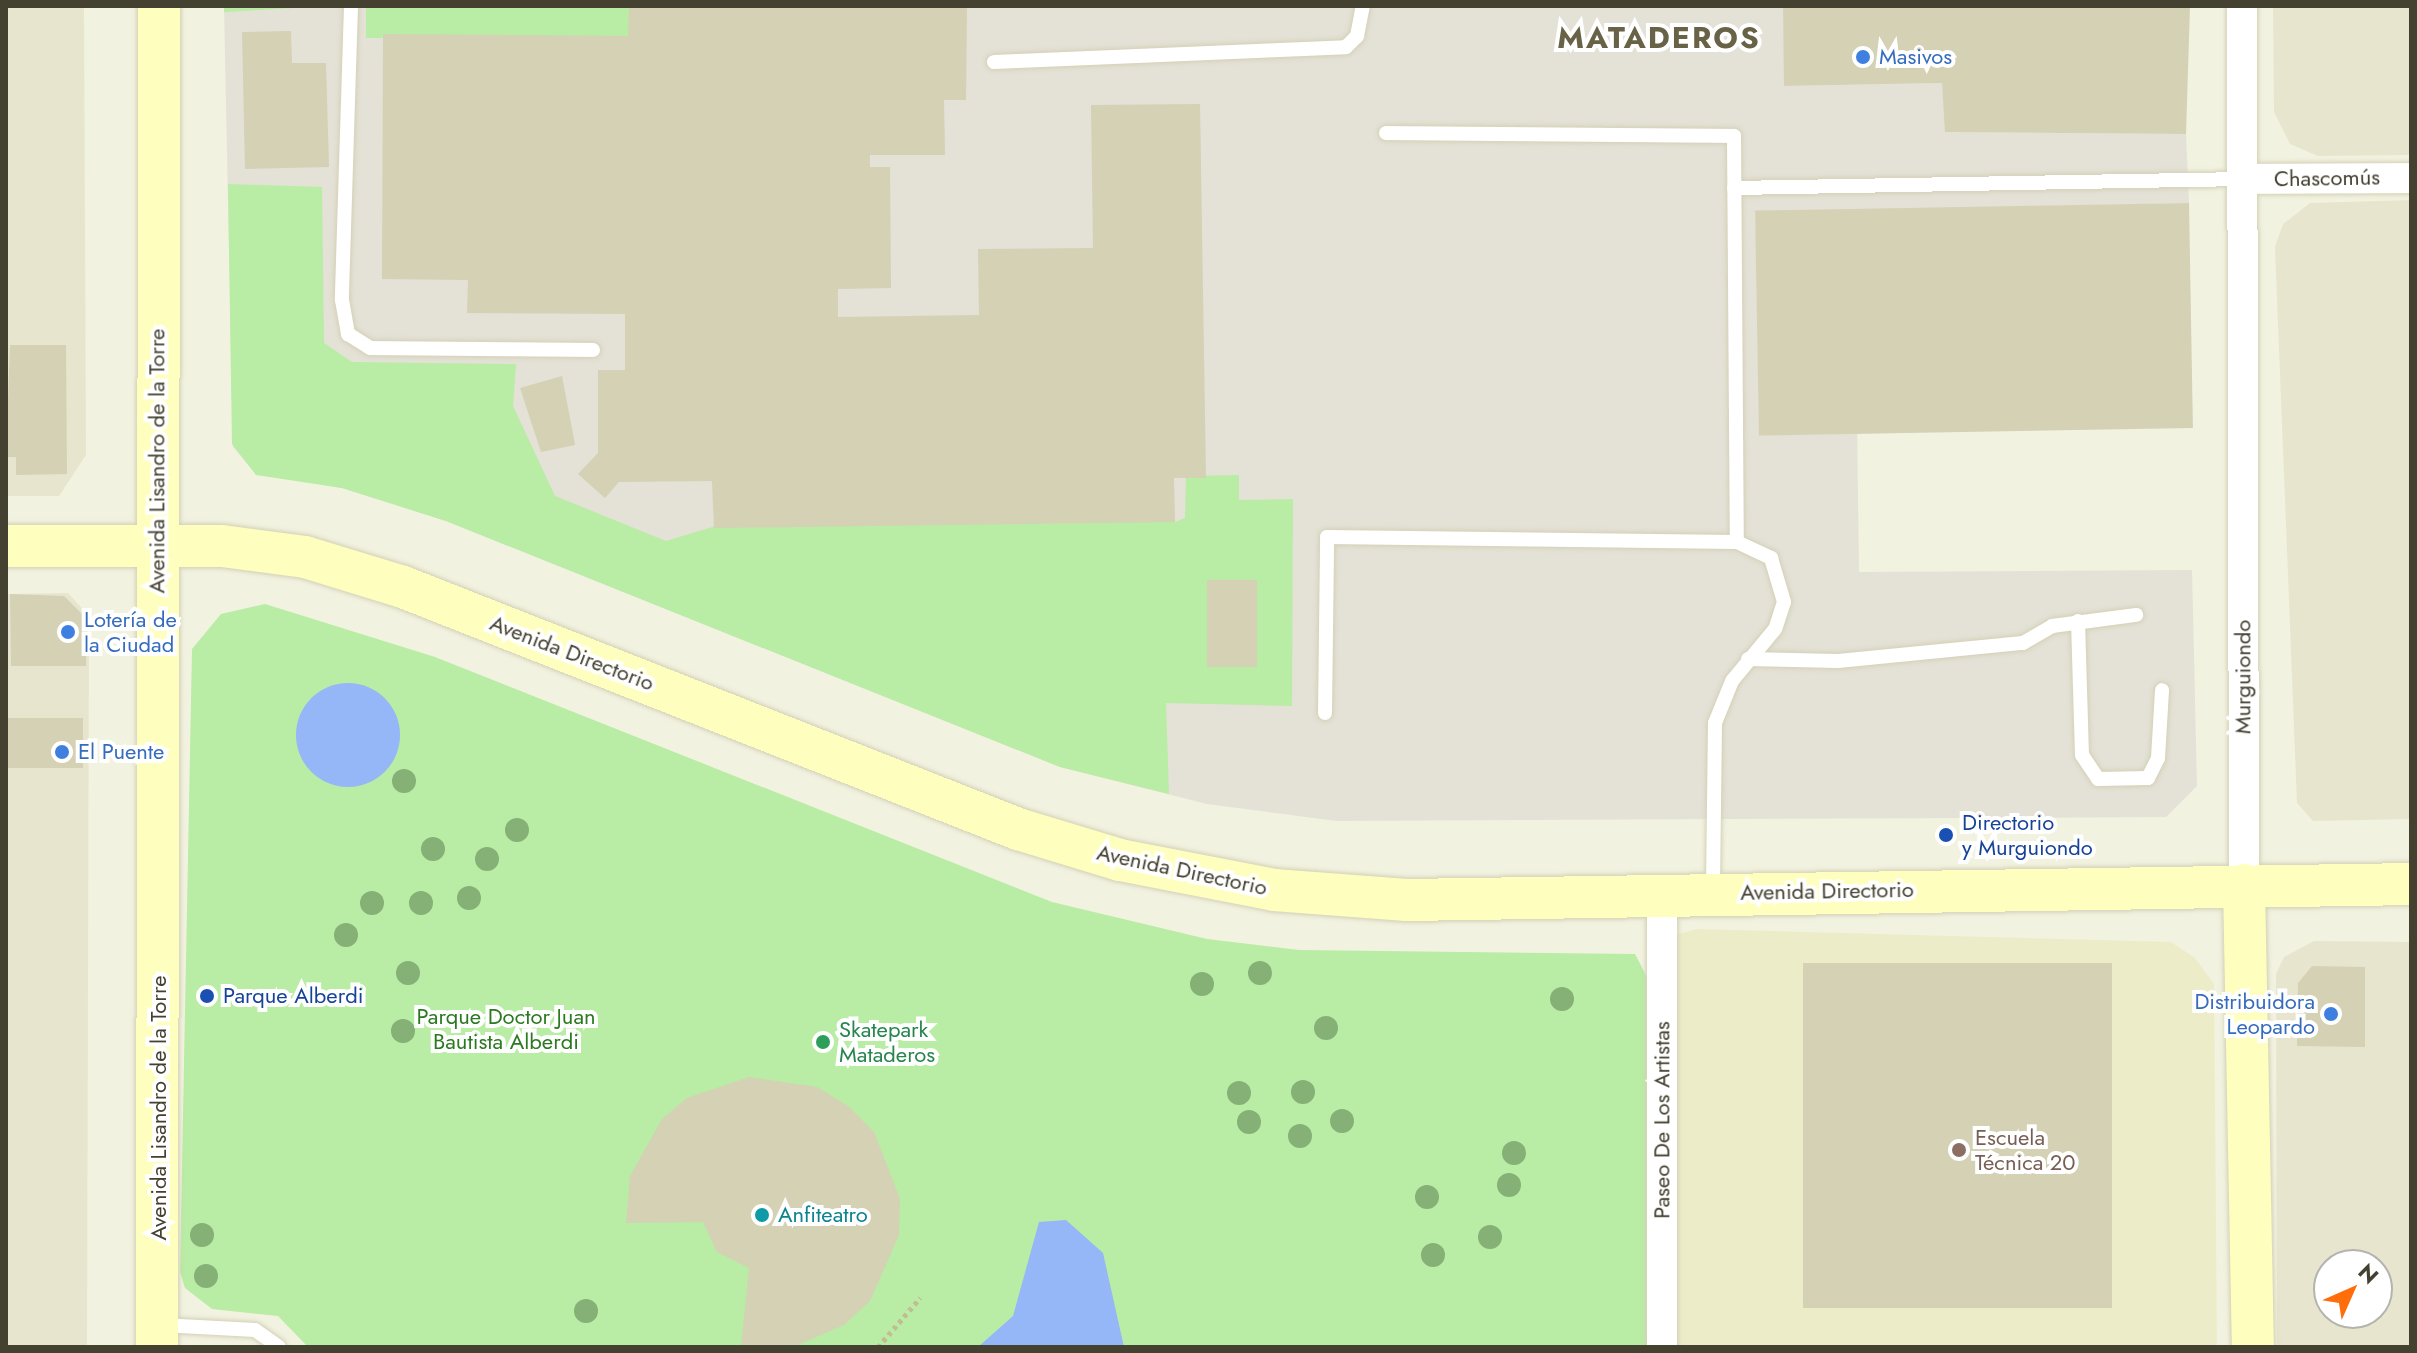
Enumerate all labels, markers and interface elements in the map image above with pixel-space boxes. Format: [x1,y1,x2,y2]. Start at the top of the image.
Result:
district label: MATADEROS [1557,20,1761,56]
place label: Masivos [1879,44,1952,70]
marker: Masivos [1854,48,1872,66]
street label: Chascomús [2274,164,2380,192]
street label: Avenida Lisandro de la Torre [144,329,170,593]
place label: Lotería de la Ciudad [84,606,177,658]
street label: Avenida Directorio [486,610,658,696]
street label: Murguiondo [2230,620,2256,734]
marker: Lotería de la Ciudad [59,623,77,641]
place label: El Puente [78,739,164,765]
marker: El Puente [53,743,71,761]
place label: Directorio y Murguiondo [1962,809,2093,860]
marker: Directorio y Murguiondo [1937,826,1955,844]
street label: Avenida Directorio [1094,839,1270,901]
street label: Avenida Directorio [1740,876,1914,906]
street label: Avenida Lisandro de la Torre [146,976,172,1240]
place label: Parque Alberdi [223,983,363,1009]
marker: Parque Alberdi [198,987,216,1005]
place label: Distribuidora Leopardo [2194,988,2315,1040]
park label: Parque Doctor Juan Bautista Alberdi [416,1003,596,1054]
marker: Distribuidora Leopardo [2322,1005,2340,1023]
place label: Skatepark Mataderos [839,1016,935,1068]
street label: Paseo De Los Artistas [1649,1021,1675,1219]
marker: Skatepark Mataderos [814,1033,832,1051]
place label: Escuela Técnica 20 [1975,1124,2076,1176]
marker: Escuela Técnica 20 [1950,1141,1968,1159]
place label: Anfiteatro [778,1202,868,1228]
marker: Anfiteatro [753,1206,771,1224]
north arrow [2313,1249,2393,1329]
text: N [2351,1256,2386,1291]

